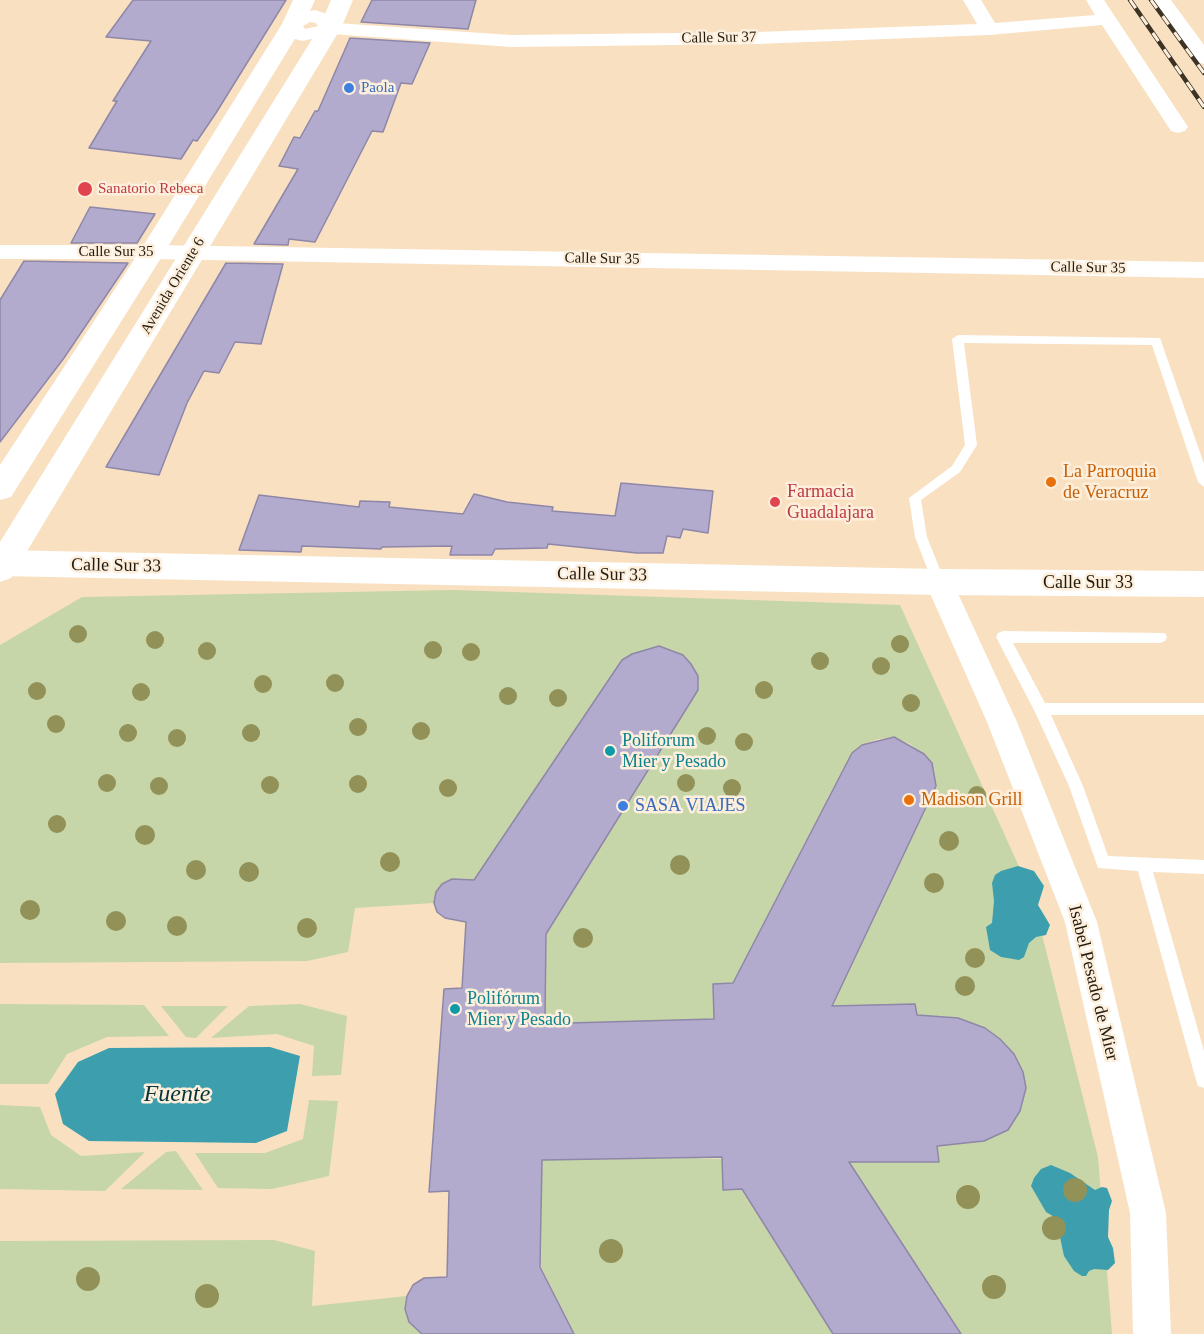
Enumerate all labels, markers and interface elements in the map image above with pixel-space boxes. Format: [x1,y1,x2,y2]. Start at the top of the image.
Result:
street label: Calle Sur 37 [681,28,757,48]
place label: Paola [361,79,394,97]
marker: Paola [342,81,356,95]
marker: Sanatorio Rebeca [76,180,94,198]
place label: Sanatorio Rebeca [98,180,203,198]
street label: Avenida Oriente 6 [137,234,209,338]
street label: Calle Sur 35 [79,243,153,261]
street label: Calle Sur 35 [564,249,640,269]
street label: Calle Sur 35 [1050,258,1126,278]
place label: La Parroquia de Veracruz [1063,461,1156,504]
marker: La Parroquia de Veracruz [1044,475,1058,489]
place label: Farmacia Guadalajara [787,481,874,524]
marker: Farmacia Guadalajara [768,495,782,509]
street label: Calle Sur 33 [71,554,161,578]
street label: Calle Sur 33 [557,563,647,587]
street label: Calle Sur 33 [1043,572,1133,594]
place label: Poliforum Mier y Pesado [622,730,726,772]
marker: Poliforum Mier y Pesado [603,744,617,758]
place label: Madison Grill [921,789,1022,811]
marker: Madison Grill [902,793,916,807]
place label: SASA VIAJES [635,795,746,817]
marker: SASA VIAJES [616,799,630,813]
street label: Isabel Pesado de Mier [1063,903,1123,1063]
place label: Polifórum Mier y Pesado [467,988,571,1030]
marker: Polifórum Mier y Pesado [448,1002,462,1016]
water label: Fuente [144,1081,210,1109]

